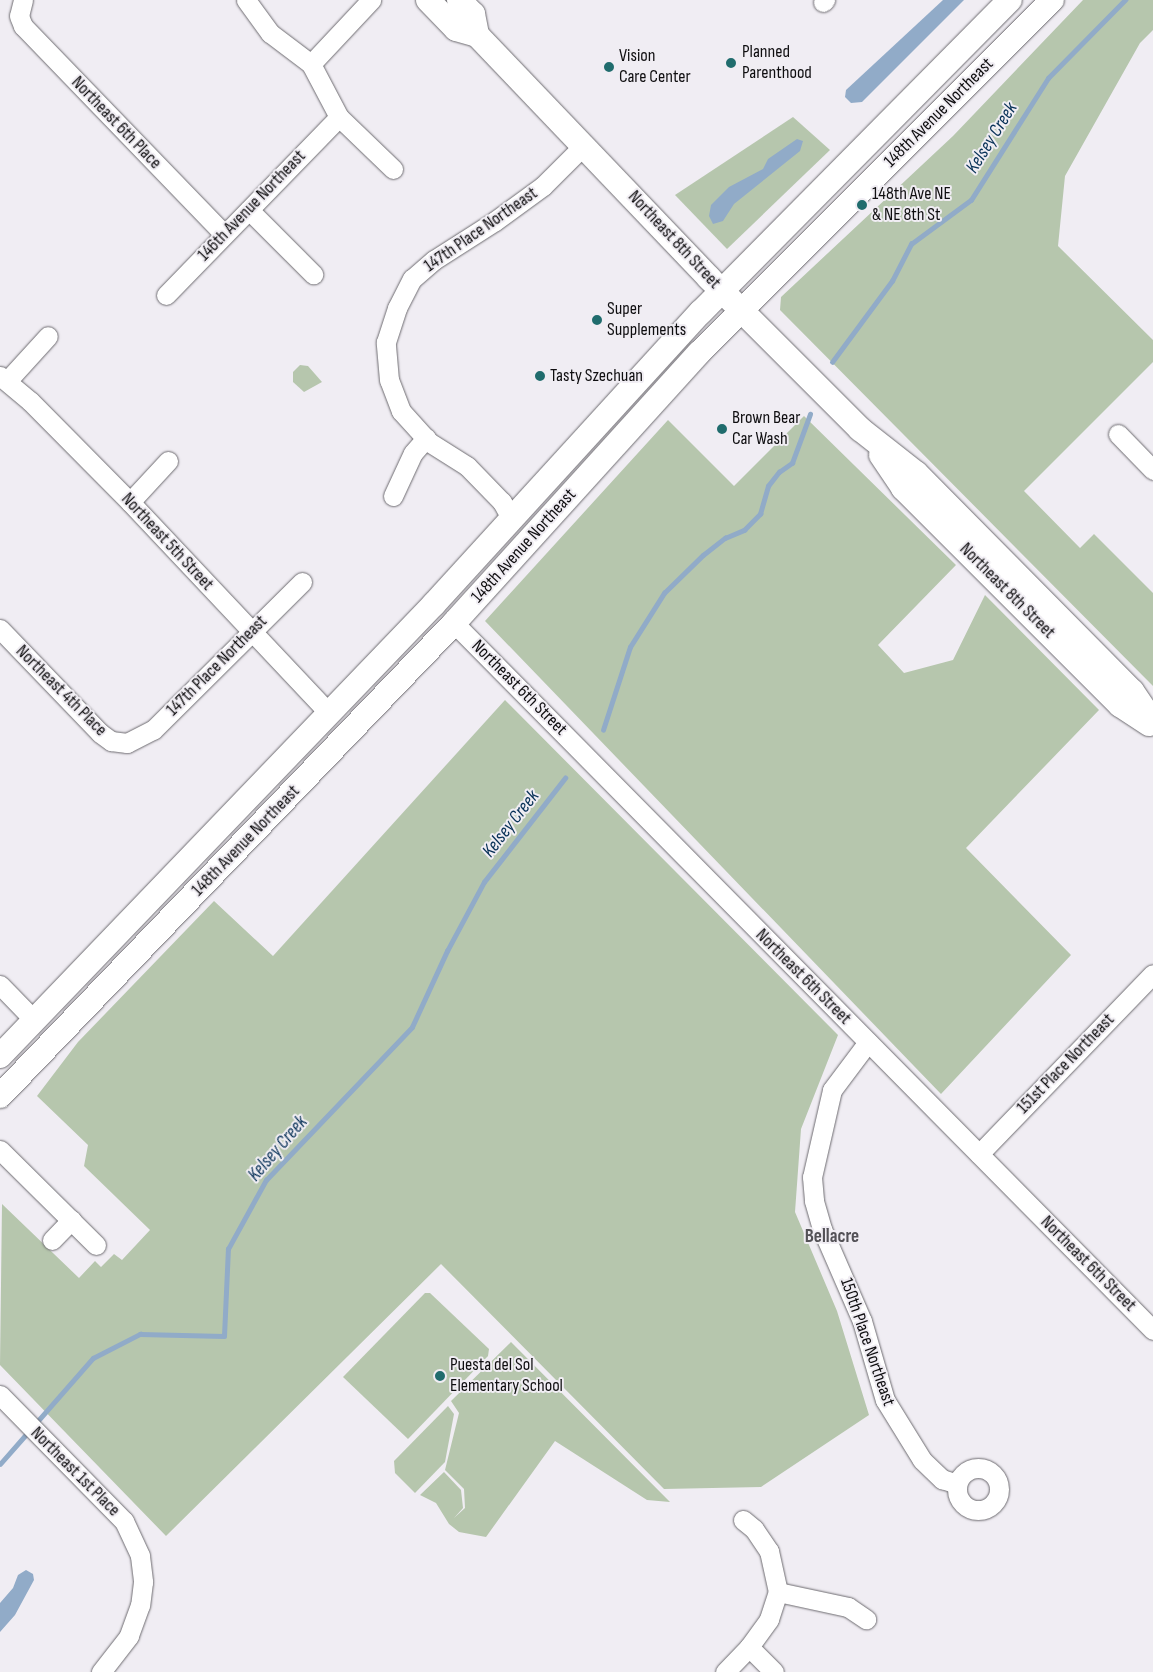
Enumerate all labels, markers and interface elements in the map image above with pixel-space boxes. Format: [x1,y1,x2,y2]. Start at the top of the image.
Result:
place label: Planned Parenthood [742,42,812,84]
place label: Vision Care Center [619,46,691,88]
street label: 148th Avenue Northeast [880,54,998,172]
marker: Planned Parenthood [724,56,738,70]
marker: Vision Care Center [603,61,615,73]
street label: Northeast 6th Place [66,72,166,174]
water label: Kelsey Creek [961,98,1023,178]
street label: 146th Avenue Northeast [194,146,310,266]
street label: 147th Place Northeast [420,183,542,277]
place label: 148th Ave NE & NE 8th St [872,184,951,226]
street label: Northeast 8th Street [623,187,725,293]
marker: 148th Ave NE & NE 8th St [856,199,868,211]
place label: Super Supplements [607,299,686,342]
marker: Super Supplements [591,314,603,326]
place label: Tasty Szechuan [550,365,643,387]
marker: Tasty Szechuan [534,370,546,382]
place label: Brown Bear Car Wash [732,408,800,450]
marker: Brown Bear Car Wash [716,423,728,435]
street label: 148th Avenue Northeast [467,485,581,607]
street label: Northeast 5th Street [116,489,218,595]
street label: Northeast 8th Street [955,539,1059,643]
street label: 147th Place Northeast [162,611,272,721]
street label: Northeast 6th Street [467,636,571,740]
street label: Northeast 4th Place [11,641,111,741]
street label: 148th Avenue Northeast [188,781,304,901]
water label: Kelsey Creek [478,786,544,862]
street label: Northeast 6th Street [751,925,855,1029]
street label: 151st Place Northeast [1013,1009,1119,1119]
water label: Kelsey Creek [243,1112,313,1186]
street label: Northeast 6th Street [1036,1212,1140,1316]
district label: Bellacre [805,1226,859,1248]
street label: 150th Place Northeast [835,1275,899,1409]
place label: Puesta del Sol Elementary School [450,1355,563,1398]
marker: Puesta del Sol Elementary School [434,1370,446,1382]
street label: Northeast 1st Place [26,1423,124,1521]

